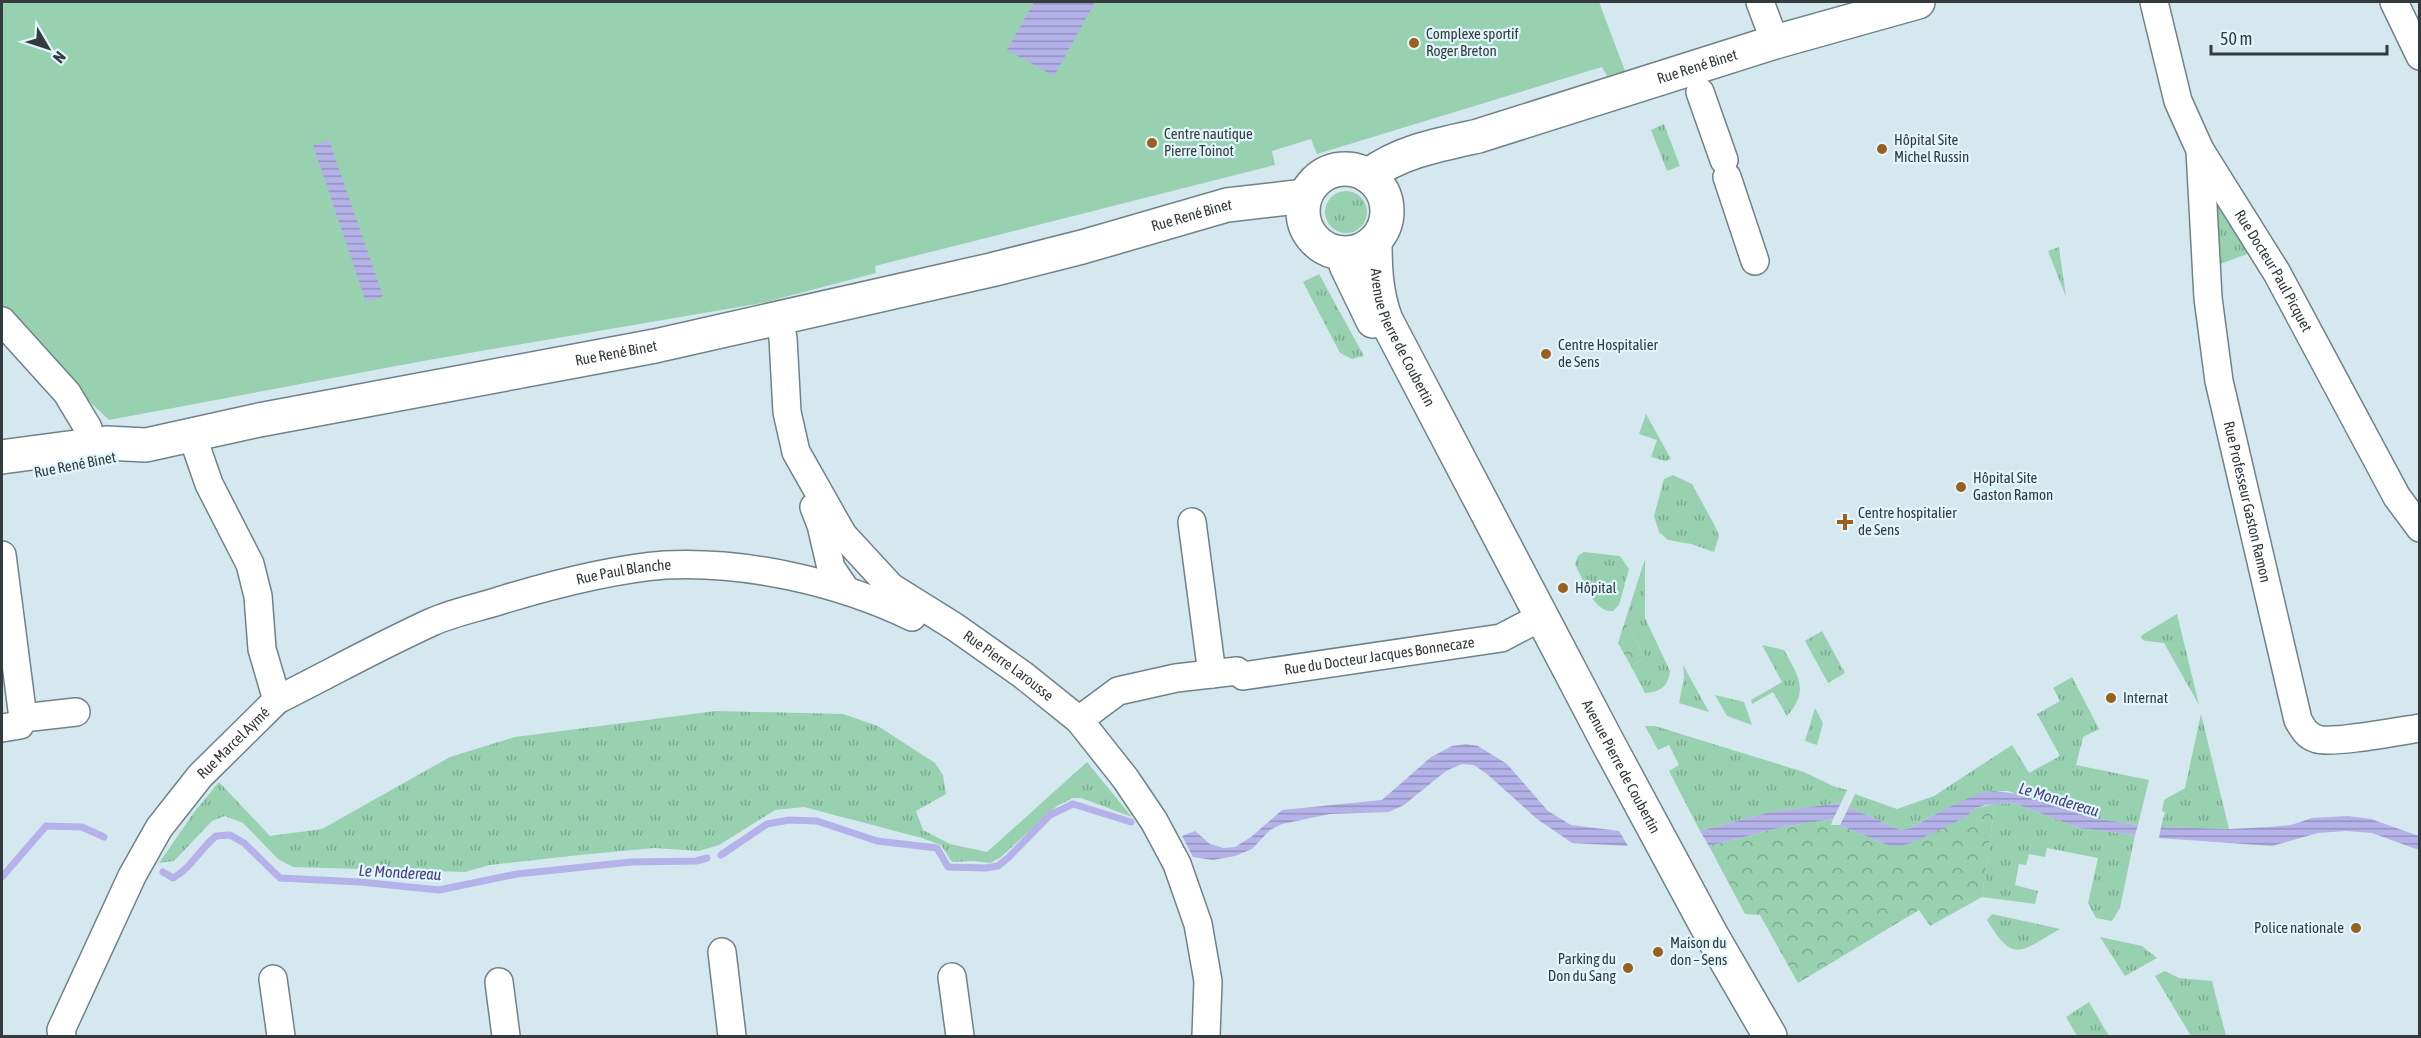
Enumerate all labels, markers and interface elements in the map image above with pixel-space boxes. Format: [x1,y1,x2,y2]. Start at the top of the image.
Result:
north arrow [18,18,78,78]
scale bar [2211,18,2386,56]
place label: Complexe sportif Roger Breton [1426,25,1519,59]
text: 50 m [2220,28,2252,49]
marker: Complexe sportif Roger Breton [1407,36,1421,50]
street label: Rue René Binet [1655,46,1739,87]
text: N [50,48,70,67]
place label: Centre nautique Pierre Toinot [1164,125,1253,159]
place label: Hôpital Site Michel Russin [1894,131,1969,165]
marker: Centre nautique Pierre Toinot [1145,136,1159,150]
marker: Hôpital Site Michel Russin [1875,142,1889,156]
street label: Rue René Binet [1149,196,1233,235]
street label: Rue Docteur Paul Picquet [2232,206,2316,334]
street label: Avenue Pierre de Coubertin [1368,268,1439,409]
place label: Centre Hospitalier de Sens [1558,336,1659,370]
street label: Rue René Binet [574,337,658,369]
marker: Centre Hospitalier de Sens [1539,347,1553,361]
street label: Rue Professeur Gaston Ramon [2221,419,2275,584]
street label: Rue René Binet [33,448,117,481]
place label: Hôpital Site Gaston Ramon [1973,469,2053,503]
marker: Hôpital Site Gaston Ramon [1954,480,1968,494]
place label: Centre hospitalier de Sens [1858,504,1957,538]
marker: Centre hospitalier de Sens [1836,513,1854,531]
street label: Rue Paul Blanche [574,556,672,588]
place label: Hôpital [1575,579,1617,596]
marker: Hôpital [1556,581,1570,595]
street label: Rue Pierre Larousse [960,627,1057,704]
street label: Rue du Docteur Jacques Bonnecaze [1283,633,1476,678]
place label: Internat [2123,689,2168,706]
marker: Internat [2104,691,2118,705]
street label: Avenue Pierre de Coubertin [1579,697,1664,836]
street label: Rue Marcel Aymé [193,703,273,782]
water label: Le Mondereau [2017,778,2102,820]
water label: Le Mondereau [358,861,442,883]
place label: Police nationale [2254,919,2344,936]
marker: Police nationale [2349,921,2363,935]
place label: Maison du don – Sens [1670,934,1727,968]
marker: Maison du don – Sens [1651,945,1665,959]
place label: Parking du Don du Sang [1548,950,1617,984]
marker: Parking du Don du Sang [1621,961,1635,975]

